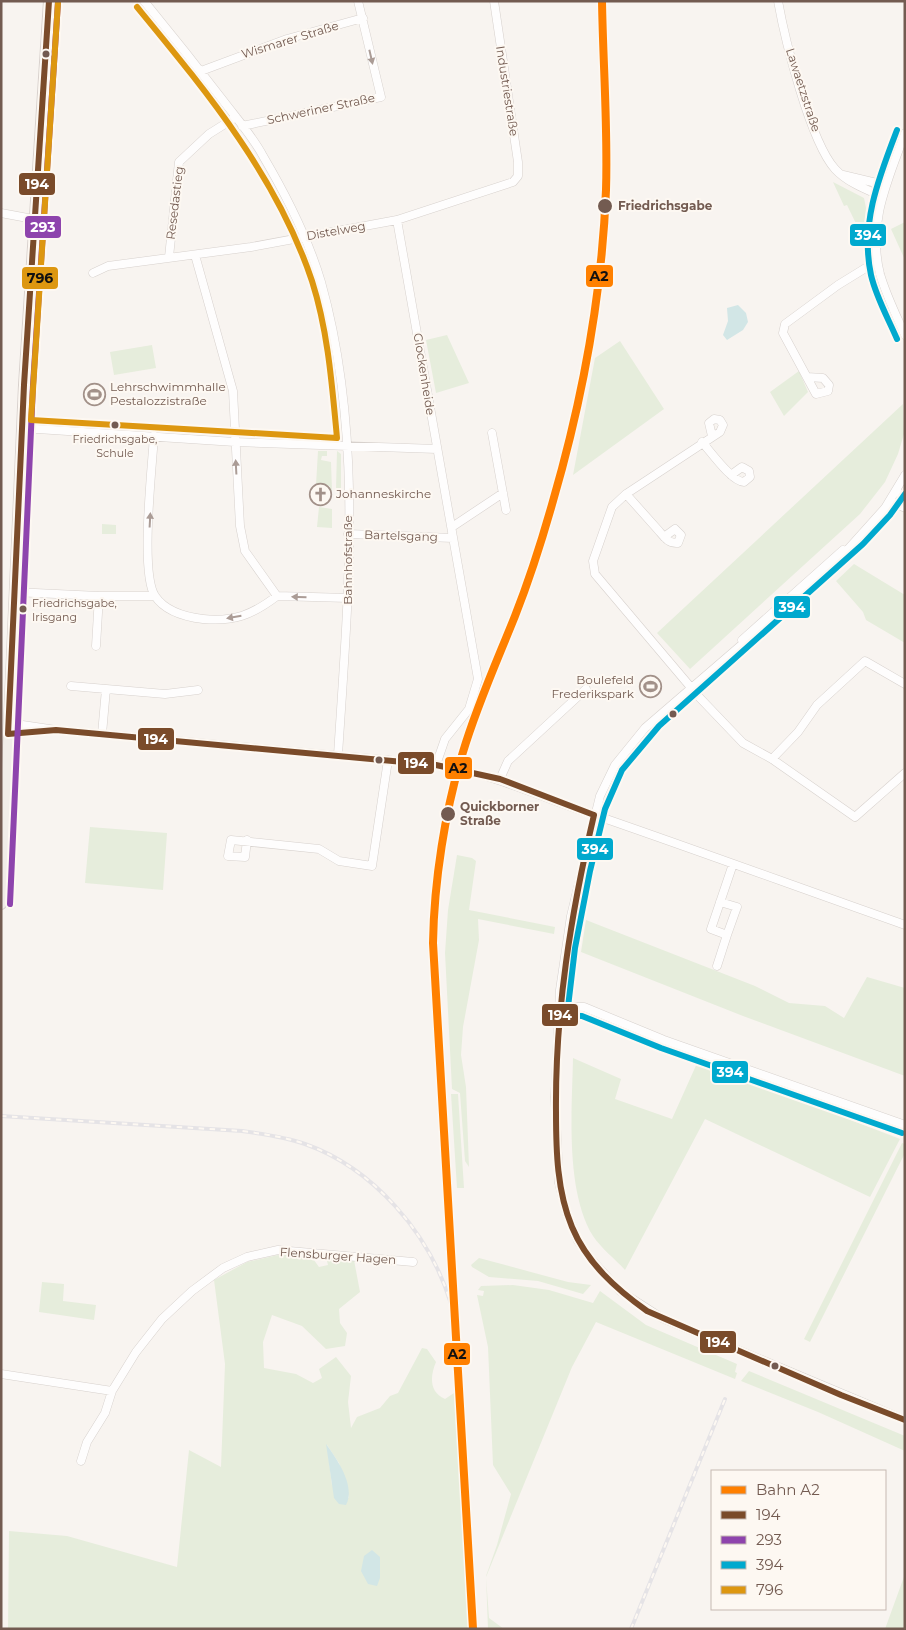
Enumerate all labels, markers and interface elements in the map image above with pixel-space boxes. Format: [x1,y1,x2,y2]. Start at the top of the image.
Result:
street label: Wismarer Straße [239,18,340,61]
street label: Industriestraße [493,45,522,137]
street label: Lawaetzstraße [783,46,824,134]
unlabelled marker [41,49,51,59]
one-way arrow [367,49,375,64]
street label: Schweriner Straße [266,90,376,127]
street label: Resedastieg [163,165,186,240]
line badge: 194 [18,172,56,196]
text: 194 [25,175,49,193]
marker: Friedrichsgabe [596,197,614,215]
place label: Friedrichsgabe [618,198,713,213]
line badge: 293 [24,215,62,239]
text: 293 [30,218,56,236]
street label: Distelweg [305,218,367,243]
line badge: 394 [849,223,887,247]
text: 394 [854,226,882,244]
line badge: A2 [585,264,614,288]
line badge: 796 [21,266,59,290]
text: A2 [589,267,608,285]
text: 796 [27,269,53,287]
street label: Glockenheide [411,332,438,416]
place label: Lehrschwimmhalle Pestalozzistraße [110,379,226,408]
sports icon: Lehrschwimmhalle Pestalozzistraße [82,382,106,406]
marker: Friedrichsgabe, Schule [110,420,120,430]
place label: Friedrichsgabe, Schule [73,432,157,460]
one-way arrow [232,459,240,475]
church icon: Johanneskirche [308,482,332,506]
place label: Johanneskirche [335,486,431,501]
one-way arrow [146,512,154,528]
street label: Bahnhofstraße [340,515,355,605]
street label: Bartelsgang [364,527,438,544]
one-way arrow [291,593,307,601]
line badge: 394 [773,595,811,619]
place label: Friedrichsgabe, Irisgang [32,596,117,624]
text: 394 [778,598,806,616]
marker: Friedrichsgabe, Irisgang [18,604,28,614]
one-way arrow [226,614,242,622]
place label: Boulefeld Frederikspark [551,672,635,701]
sports icon: Boulefeld Frederikspark [638,675,662,699]
unlabelled marker [668,709,678,719]
line badge: 194 [137,727,175,751]
text: 194 [144,730,168,748]
line badge: 194 [397,751,435,775]
text: 194 [404,754,428,772]
unlabelled marker [374,755,384,765]
line badge: A2 [444,756,473,780]
text: A2 [448,759,467,777]
place label: Quickborner Straße [460,799,539,828]
marker: Quickborner Straße [439,805,457,823]
line badge: 394 [576,837,614,861]
text: 394 [581,840,609,858]
line badge: 194 [541,1003,579,1027]
text: 194 [548,1006,572,1024]
line badge: 394 [711,1060,749,1084]
text: 394 [716,1063,744,1081]
street label: Flensburger Hagen [279,1244,397,1267]
line badge: 194 [699,1330,737,1354]
text: 194 [706,1333,730,1351]
line badge: A2 [443,1342,471,1366]
text: A2 [447,1345,466,1363]
unlabelled marker [770,1361,780,1371]
legend [711,1470,886,1610]
text: Bahn A2 [756,1480,820,1499]
text: 194 [756,1505,781,1524]
text: 293 [756,1530,782,1549]
text: 394 [756,1555,784,1574]
text: 796 [756,1580,783,1599]

